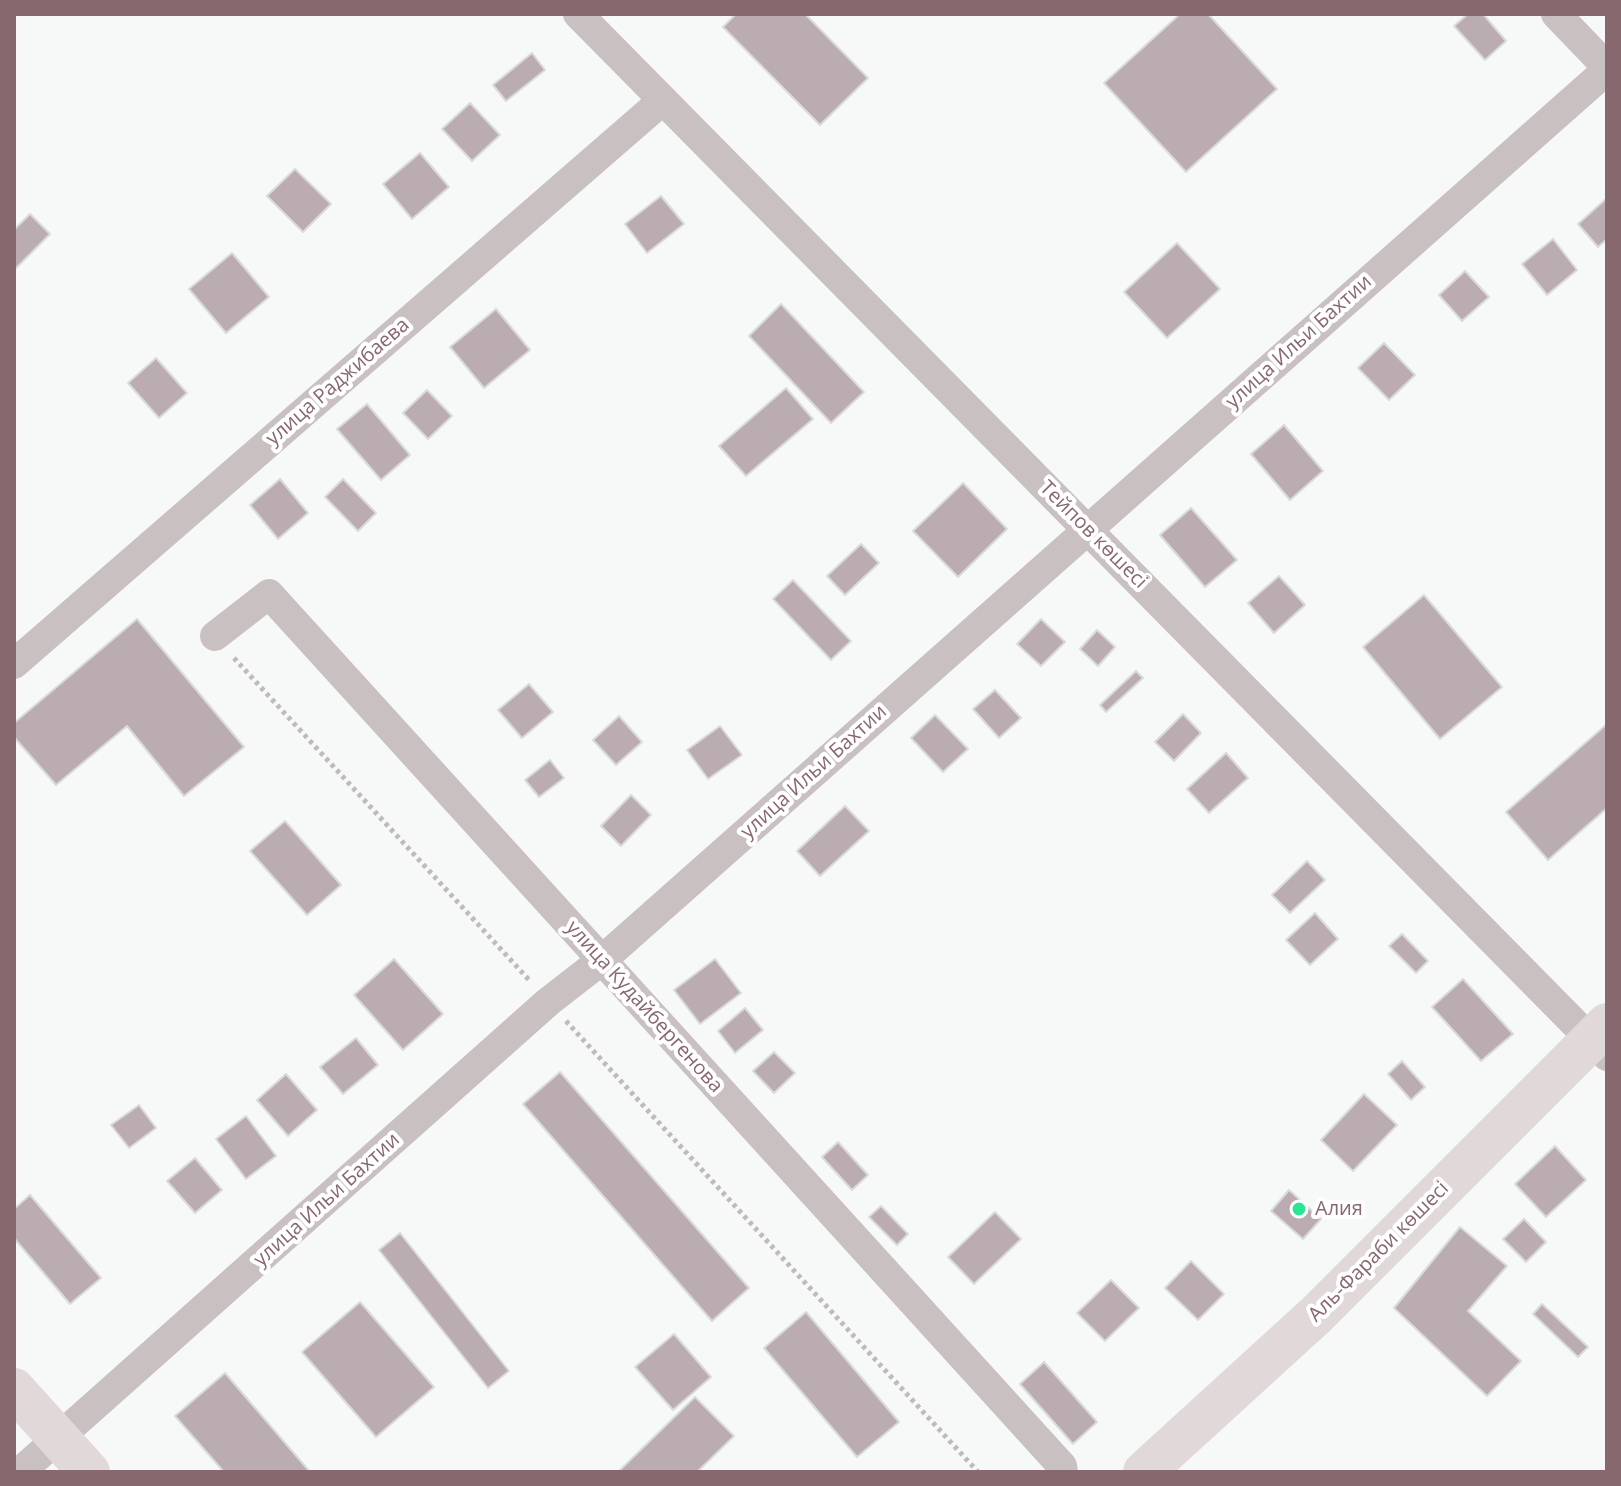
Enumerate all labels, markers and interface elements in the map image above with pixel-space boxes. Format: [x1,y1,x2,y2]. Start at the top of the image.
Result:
street label: улица Ильи Бахтии [1221,270,1377,414]
street label: улица Раджибаева [261,313,415,451]
street label: Тейпов көшесі [1034,476,1152,594]
street label: улица Ильи Бахтии [736,700,892,844]
street label: улица Кудайбергенова [560,916,728,1098]
street label: улица Ильи Бахтии [249,1128,405,1272]
street label: Аль-Фараби көшесі [1304,1177,1454,1327]
place label: Алия [1315,1197,1363,1221]
marker: Алия [1290,1200,1308,1218]

